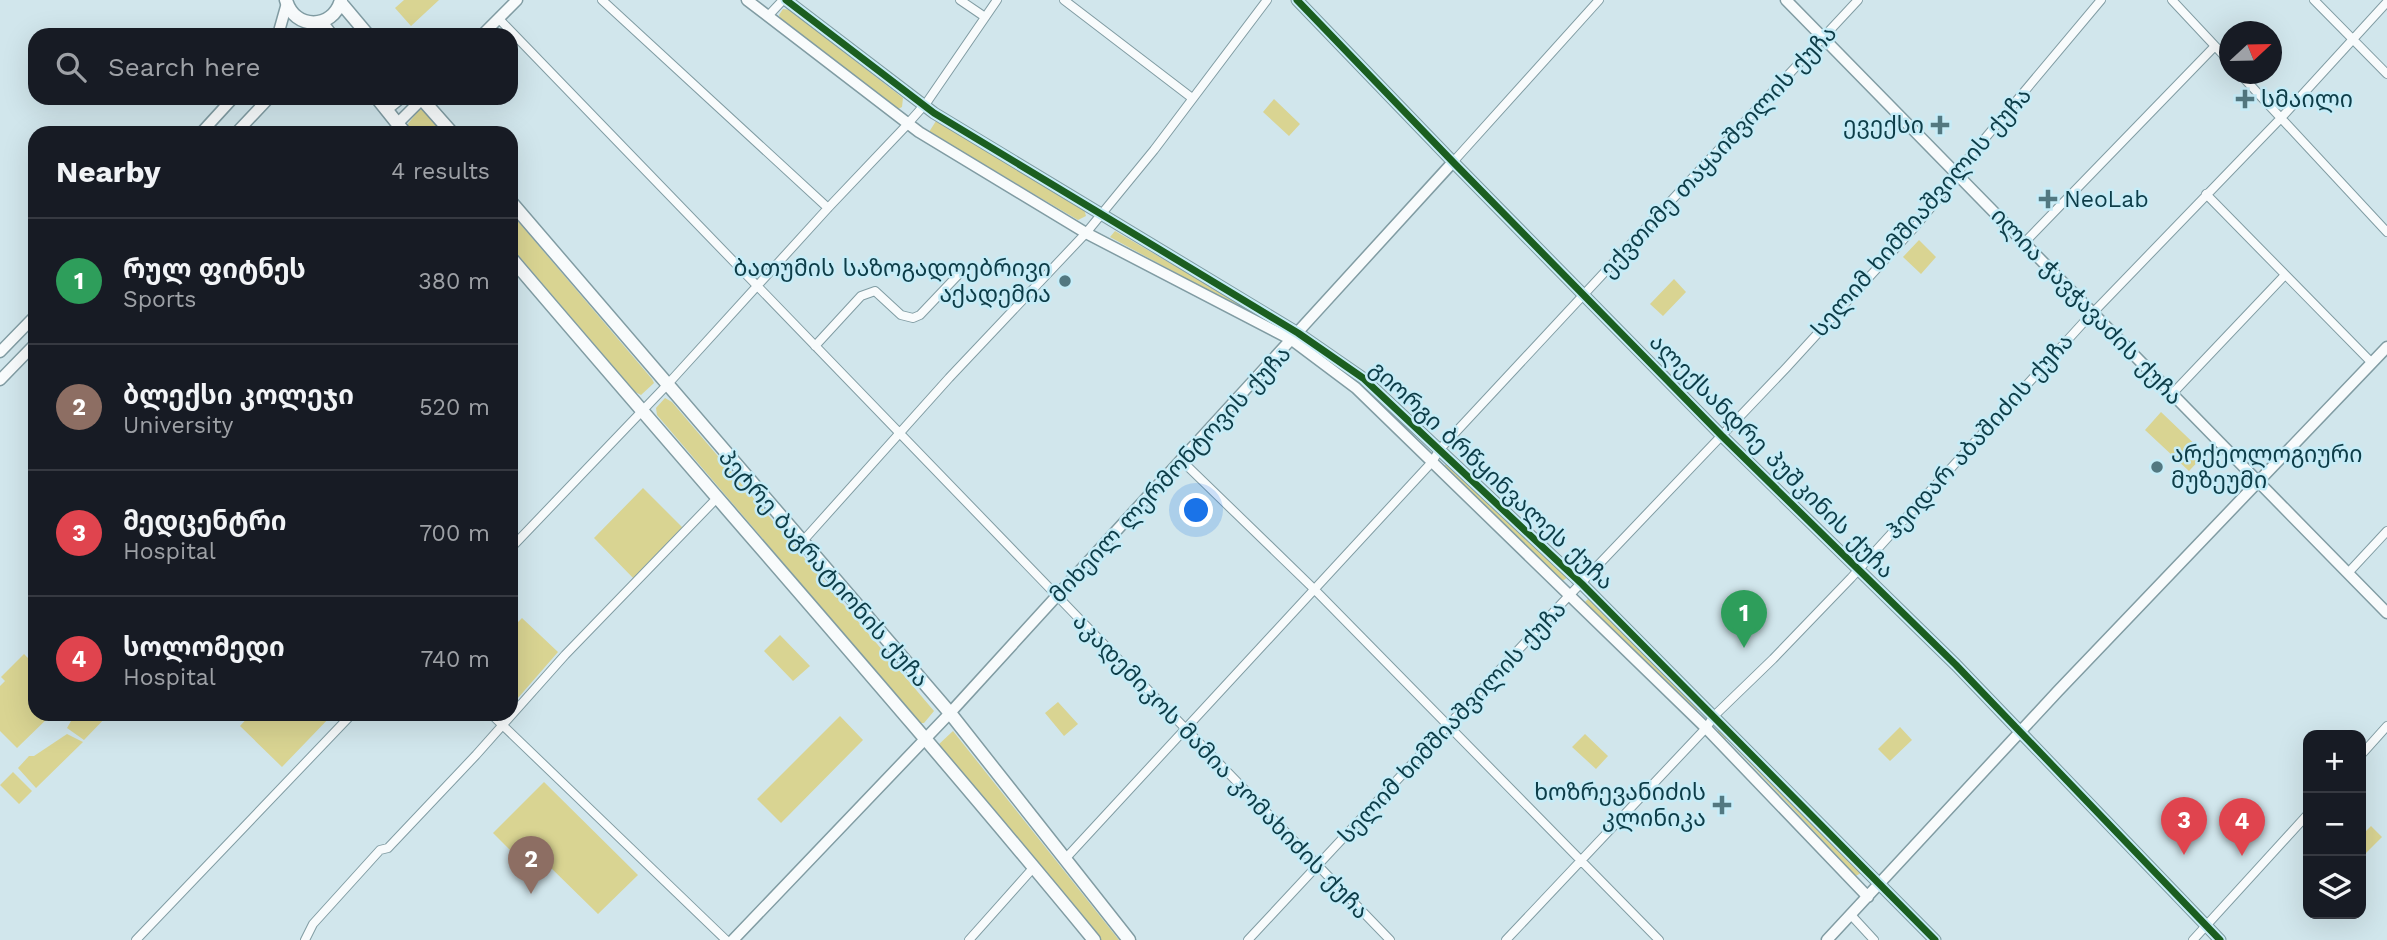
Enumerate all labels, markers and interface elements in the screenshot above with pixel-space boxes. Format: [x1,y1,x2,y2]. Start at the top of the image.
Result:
street label: ექვთიმე თაყაიშვილის ქუჩა [1594,20,1842,283]
north arrow [2219,21,2282,84]
search box [28,28,518,105]
icon: search [52,48,90,86]
text: Search here [108,52,260,82]
street label: სელიმ ხიმშიაშვილის ქუჩა [1806,82,2037,342]
place label: სმაილი [2261,86,2353,113]
marker: სმაილი [2235,89,2255,109]
place label: ევექსი [1843,112,1924,139]
marker: ევექსი [1930,115,1950,135]
text: Nearby [56,154,161,189]
text: 4 results [391,158,490,185]
place label: NeoLab [2064,186,2149,213]
marker: NeoLab [2038,189,2058,209]
street label: ილია ჭავჭავაძის ქუჩა [1985,202,2188,411]
text: რულ ფიტნეს [123,254,306,284]
place label: ბათუმის საზოგადოებრივი აქადემია [733,255,1051,308]
text: 1 [74,268,84,295]
text: 380 m [418,268,490,295]
marker: ბათუმის საზოგადოებრივი აქადემია [1057,273,1073,289]
text: Sports [123,286,196,313]
street label: ალექსანდრე პუშკინის ქუჩა [1644,328,1900,584]
street label: ჰეიდარ აბაშიძის ქუჩა [1880,328,2079,545]
street label: მიხეილ ლერმონტოვის ქუჩა [1044,340,1297,608]
street label: გიორგი ბრწყინვალეს ქუჩა [1364,355,1619,596]
text: ბლექსი კოლეჯი [123,380,354,410]
text: 2 [72,394,86,421]
text: 520 m [419,394,490,421]
text: University [123,412,233,439]
place label: არქეოლოგიური მუზეუმი [2171,441,2362,494]
street label: პეტრე ბაგრატიონის ქუჩა [713,444,934,693]
marker: არქეოლოგიური მუზეუმი [2149,459,2165,475]
your location [1179,493,1213,527]
text: მედცენტრი [123,506,287,536]
text: 3 [72,520,86,547]
text: 700 m [419,520,490,547]
text: Hospital [123,538,216,565]
pin: 1 [1721,590,1767,648]
street label: სელიმ ხიმშიაშვილის ქუჩა [1333,596,1572,849]
street label: აკადემიკოს მამია კომახიძის ქუჩა [1067,608,1374,925]
text: სოლომედი [123,632,285,662]
text: 4 [72,646,86,673]
text: 740 m [421,646,490,673]
text: Hospital [123,664,216,691]
map controls [2303,730,2366,919]
button: + [2303,730,2366,793]
place label: ხოზრევანიძის კლინიკა [1534,779,1706,832]
button: − [2303,793,2366,856]
marker: ხოზრევანიძის კლინიკა [1712,795,1732,815]
pin: 3 [2161,797,2207,855]
pin: 4 [2219,798,2265,856]
pin: 2 [508,836,554,894]
button: layers [2303,856,2366,919]

